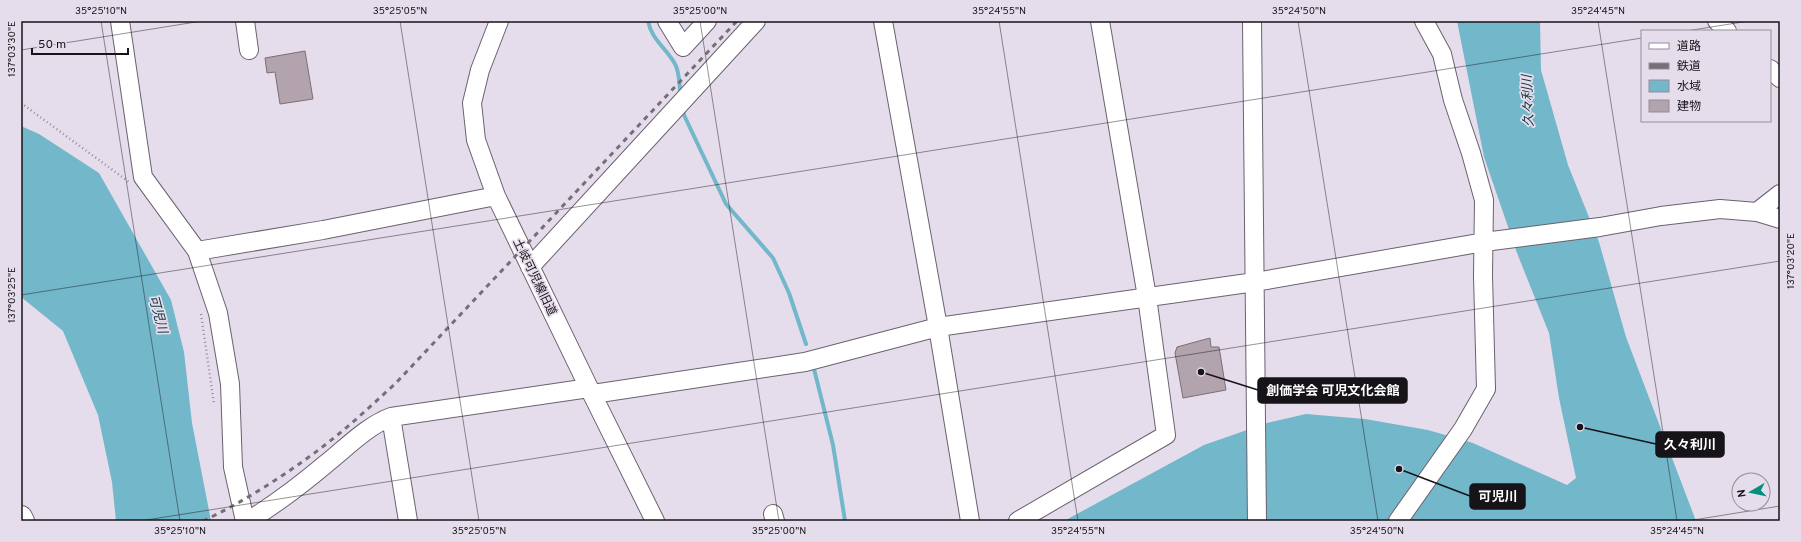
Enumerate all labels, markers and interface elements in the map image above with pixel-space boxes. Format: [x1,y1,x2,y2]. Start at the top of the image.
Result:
text: 35°25'10"N [75,5,127,18]
text: 35°25'05"N [373,5,427,18]
text: 35°25'00"N [673,5,727,18]
text: 35°24'55"N [972,5,1026,18]
text: 35°24'50"N [1272,5,1326,18]
text: 35°24'45"N [1571,5,1625,18]
text: 137°03'30"E [6,21,19,77]
scale bar [32,30,128,56]
legend [1641,30,1771,122]
text: 50 m [38,37,66,53]
text: 道路 [1677,39,1701,55]
text: 鉄道 [1677,59,1701,75]
water label: 久々利川 [1520,73,1538,127]
text: 水域 [1677,79,1701,95]
text: 建物 [1677,99,1701,115]
text: 137°03'20"E [1785,233,1798,289]
street label: 土岐可児線旧道 [508,236,560,319]
text: 137°03'25"E [6,267,19,323]
water label: 可児川 [144,294,170,337]
callout: 創価学会 可児文化会館 [1258,378,1407,403]
text: 創価学会 可児文化会館 [1266,383,1400,400]
callout: 久々利川 [1656,432,1724,457]
text: 久々利川 [1664,437,1716,454]
north arrow [1731,472,1771,512]
callout: 可児川 [1470,484,1525,509]
text: N [1735,488,1750,498]
text: 可児川 [1478,489,1518,506]
text: 35°25'10"N [154,525,206,538]
text: 35°25'05"N [452,525,506,538]
text: 35°25'00"N [752,525,806,538]
text: 35°24'55"N [1051,525,1105,538]
text: 35°24'50"N [1350,525,1404,538]
text: 35°24'45"N [1650,525,1704,538]

